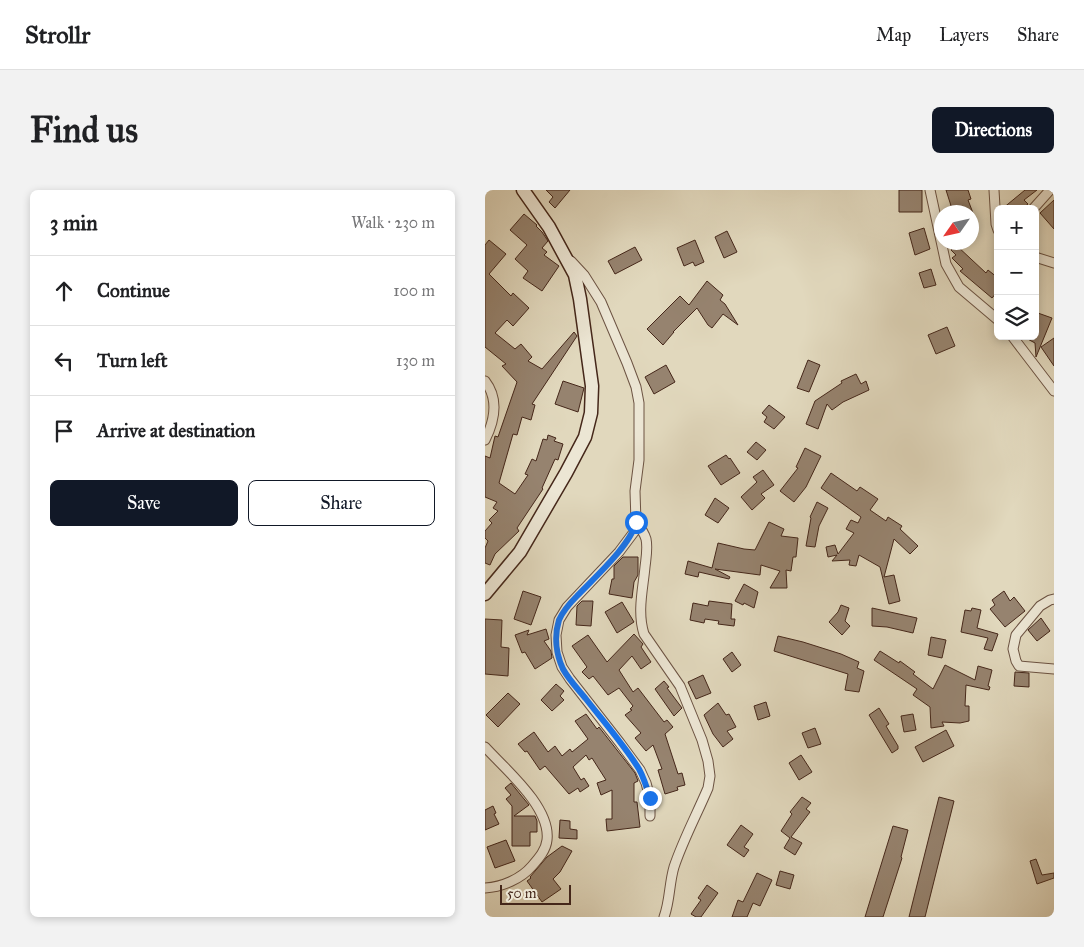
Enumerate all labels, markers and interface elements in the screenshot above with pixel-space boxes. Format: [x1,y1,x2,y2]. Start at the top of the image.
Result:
text: Strollr [25,20,90,50]
text: Map [876,24,911,46]
text: Layers [939,24,989,46]
text: Share [1017,24,1059,46]
button: Directions [932,107,1054,153]
text: Find us [30,109,138,152]
north arrow [934,205,979,250]
map controls [994,205,1039,340]
button: + [994,205,1039,250]
text: 3 min [50,210,98,236]
text: Walk · 230 m [351,213,435,232]
button: − [994,250,1039,295]
icon: ahead [50,277,78,305]
text: Continue [97,279,170,302]
text: 100 m [393,281,435,300]
button: layers [994,295,1039,340]
icon: left [50,347,78,375]
text: Turn left [97,349,167,372]
text: 130 m [396,351,435,370]
icon: arrive [50,417,78,445]
text: Arrive at destination [97,419,255,442]
button: Save [50,480,238,526]
button: Share [248,480,435,526]
route start [625,511,648,534]
route end [639,787,662,810]
scale bar [500,882,571,905]
text: 50 m [507,885,536,902]

